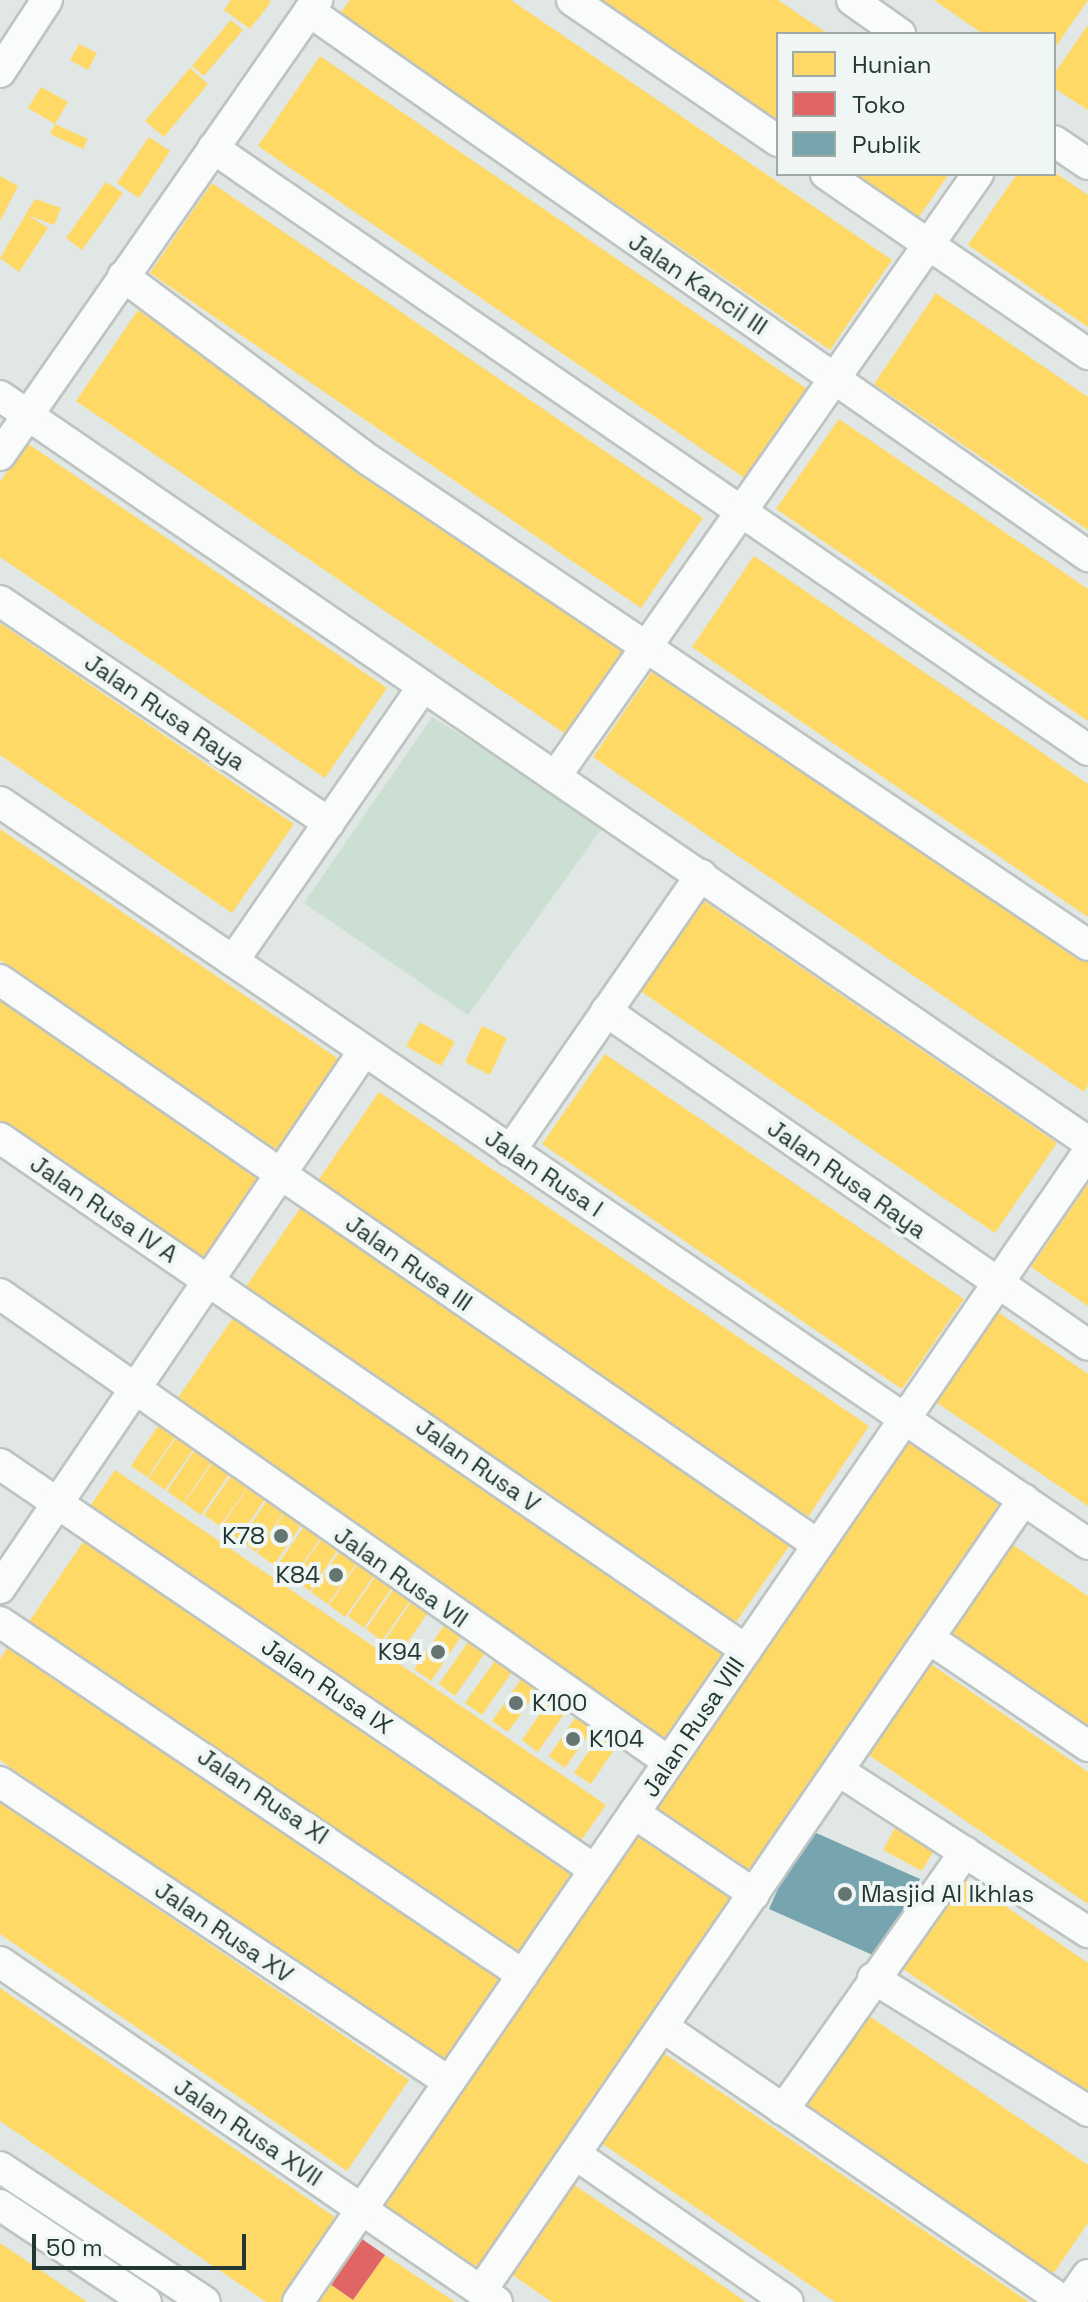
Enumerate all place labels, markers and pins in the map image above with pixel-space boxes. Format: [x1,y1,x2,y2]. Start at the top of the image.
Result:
place label: K78 [222,1522,265,1550]
marker: K78 [272,1527,290,1545]
place label: K84 [275,1561,320,1589]
marker: K84 [327,1566,345,1584]
place label: K94 [378,1638,422,1666]
marker: K94 [429,1643,447,1661]
place label: K100 [532,1689,587,1717]
marker: K100 [507,1694,525,1712]
place label: K104 [589,1725,644,1753]
marker: K104 [564,1730,582,1748]
place label: Masjid Al Ikhlas [861,1880,1034,1908]
marker: Masjid Al Ikhlas [836,1885,854,1903]

